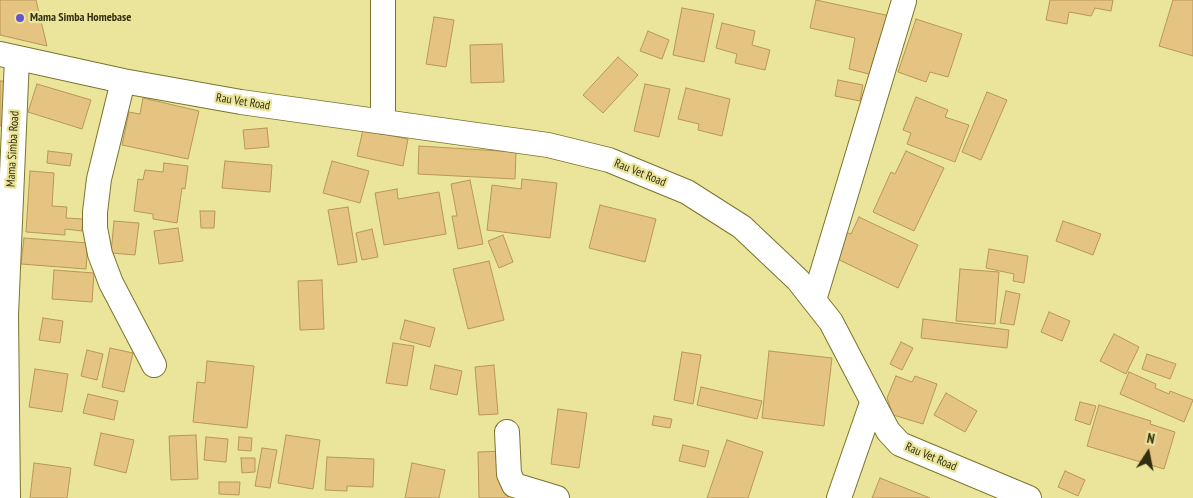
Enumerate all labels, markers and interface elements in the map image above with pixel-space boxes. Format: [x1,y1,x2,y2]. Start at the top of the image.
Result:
place label: Mama Simba Homebase [30,11,131,25]
marker: Mama Simba Homebase [14,12,26,24]
street label: Rau Vet Road [215,91,271,113]
street label: Mama Simba Road [4,111,22,187]
street label: Rau Vet Road [612,156,668,190]
north arrow [1123,428,1173,478]
text: N [1145,429,1156,448]
street label: Rau Vet Road [903,440,959,474]

